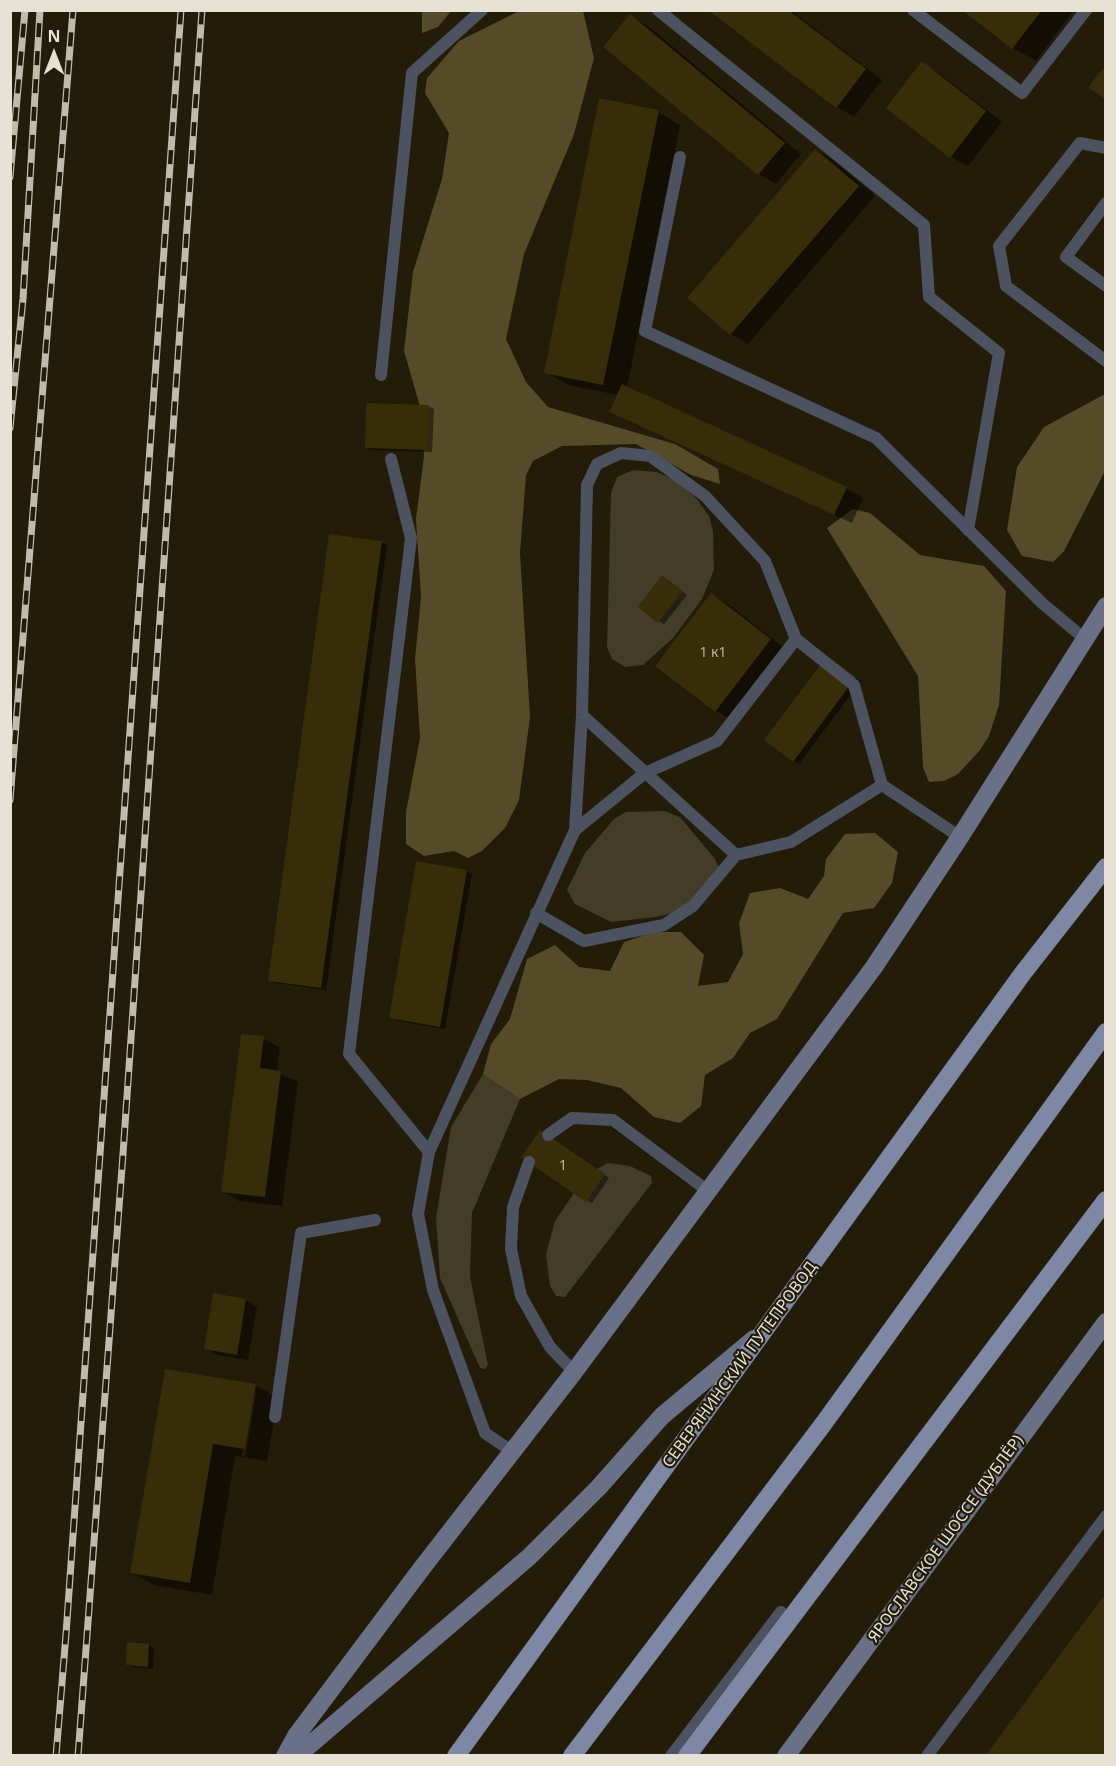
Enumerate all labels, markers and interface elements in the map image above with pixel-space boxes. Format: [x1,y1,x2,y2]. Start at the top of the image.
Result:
north arrow [24,24,84,84]
text: N [47,25,61,47]
house number: 1 к1 [699,645,727,661]
house number: 1 [559,1158,567,1174]
street label: СЕВЕРЯНИНСКИЙ ПУТЕПРОВОД [659,1258,821,1472]
street label: ЯРОСЛАВСКОЕ ШОССЕ (ДУБЛЁР) [864,1431,1028,1647]

